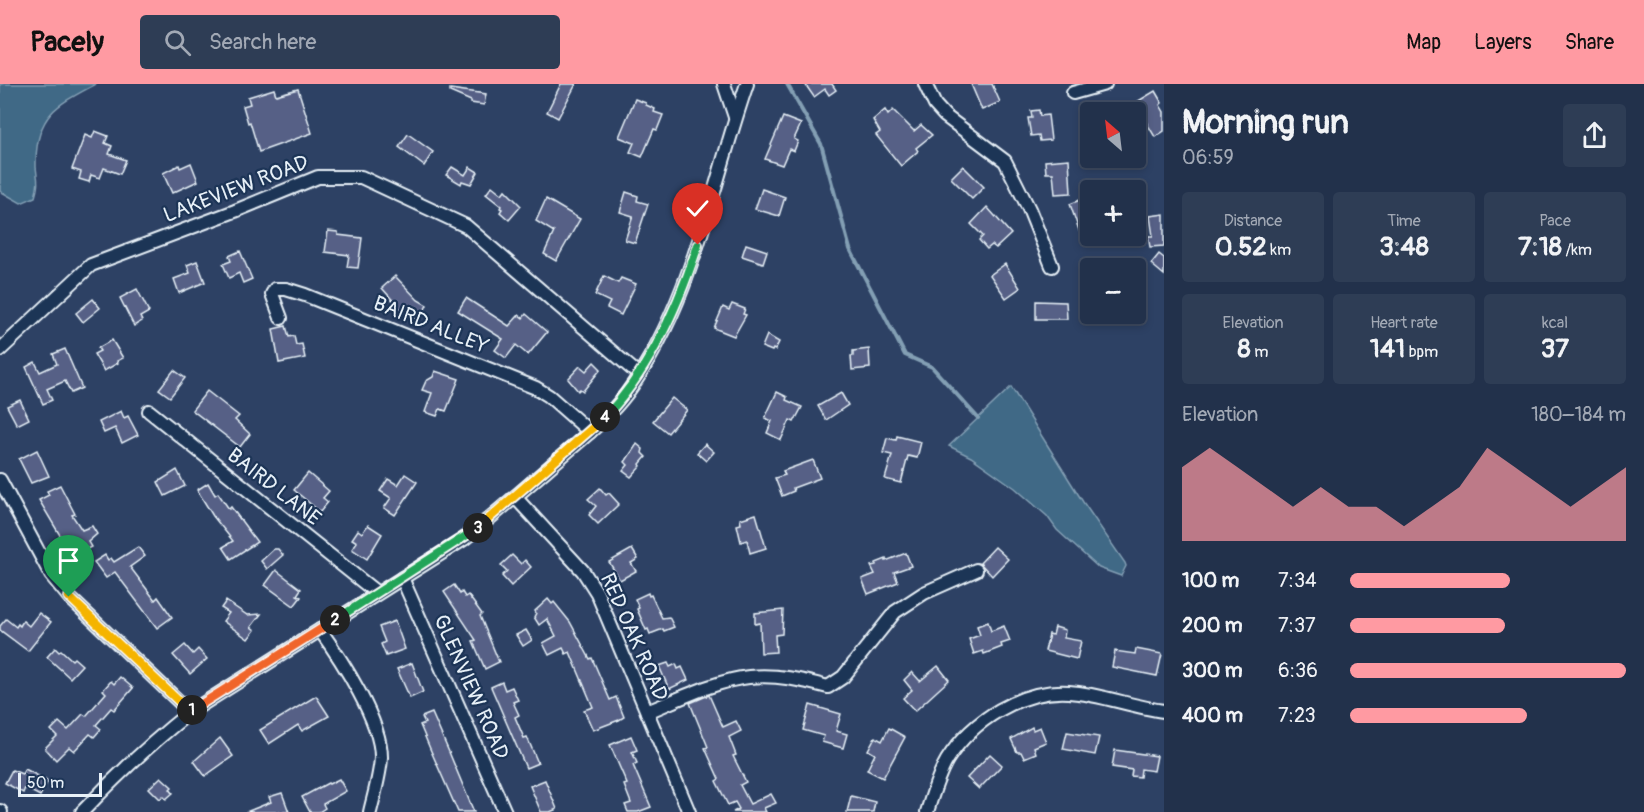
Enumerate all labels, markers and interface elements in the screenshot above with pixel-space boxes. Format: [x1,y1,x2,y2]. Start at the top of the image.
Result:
search box [140,15,560,69]
text: Pacely [30,25,104,60]
icon: search [161,26,194,59]
text: Search here [209,28,316,56]
text: Map [1406,29,1441,56]
text: Layers [1474,29,1532,56]
text: Share [1565,29,1614,56]
north arrow [1080,102,1146,168]
map controls [1080,102,1146,324]
text: Morning run [1182,102,1349,143]
button: share [1563,104,1626,167]
text: 06:59 [1182,145,1234,170]
street label: LAKEVIEW ROAD [160,149,312,229]
button: + [1080,180,1146,246]
pin [672,183,723,245]
icon: check [681,192,714,225]
text: Distance [1224,211,1282,231]
text: Time [1387,211,1421,231]
text: Pace [1539,211,1571,231]
text: 0.52 [1215,231,1267,263]
text: 3:48 [1379,231,1429,263]
text: 7:18 [1518,231,1562,263]
text: km [1267,240,1291,260]
text: /km [1562,240,1592,260]
button: − [1080,258,1146,324]
street label: BAIRD ALLEY [369,290,493,360]
text: Elevation [1223,313,1283,333]
text: Heart rate [1370,313,1438,333]
text: kcal [1542,313,1568,333]
text: 8 [1238,333,1251,365]
text: 141 [1370,333,1405,365]
text: 37 [1541,333,1569,365]
text: m [1251,342,1268,362]
text: bpm [1405,342,1438,362]
pin: 4 [590,402,620,432]
text: Elevation [1182,402,1258,427]
text: 180–184 m [1531,402,1626,427]
text: 4 [600,407,610,427]
street label: BAIRD LANE [222,442,326,532]
pin: 3 [463,513,493,543]
text: 3 [474,518,482,538]
pin [43,535,94,597]
icon: arrive [52,544,85,577]
text: 100 m [1182,568,1239,593]
text: 7:34 [1278,568,1317,593]
street label: RED OAK ROAD [594,569,674,705]
pin: 2 [320,605,350,635]
text: 2 [331,610,339,630]
street label: GLENVIEW ROAD [427,610,515,764]
text: 200 m [1182,613,1243,638]
text: 7:37 [1278,613,1316,638]
text: 300 m [1182,658,1243,683]
text: 6:36 [1278,658,1318,683]
pin: 1 [177,695,207,725]
text: 1 [189,700,195,720]
text: 400 m [1182,703,1243,728]
text: 7:23 [1278,703,1316,728]
scale bar [18,770,102,798]
text: 50 m [27,773,64,793]

